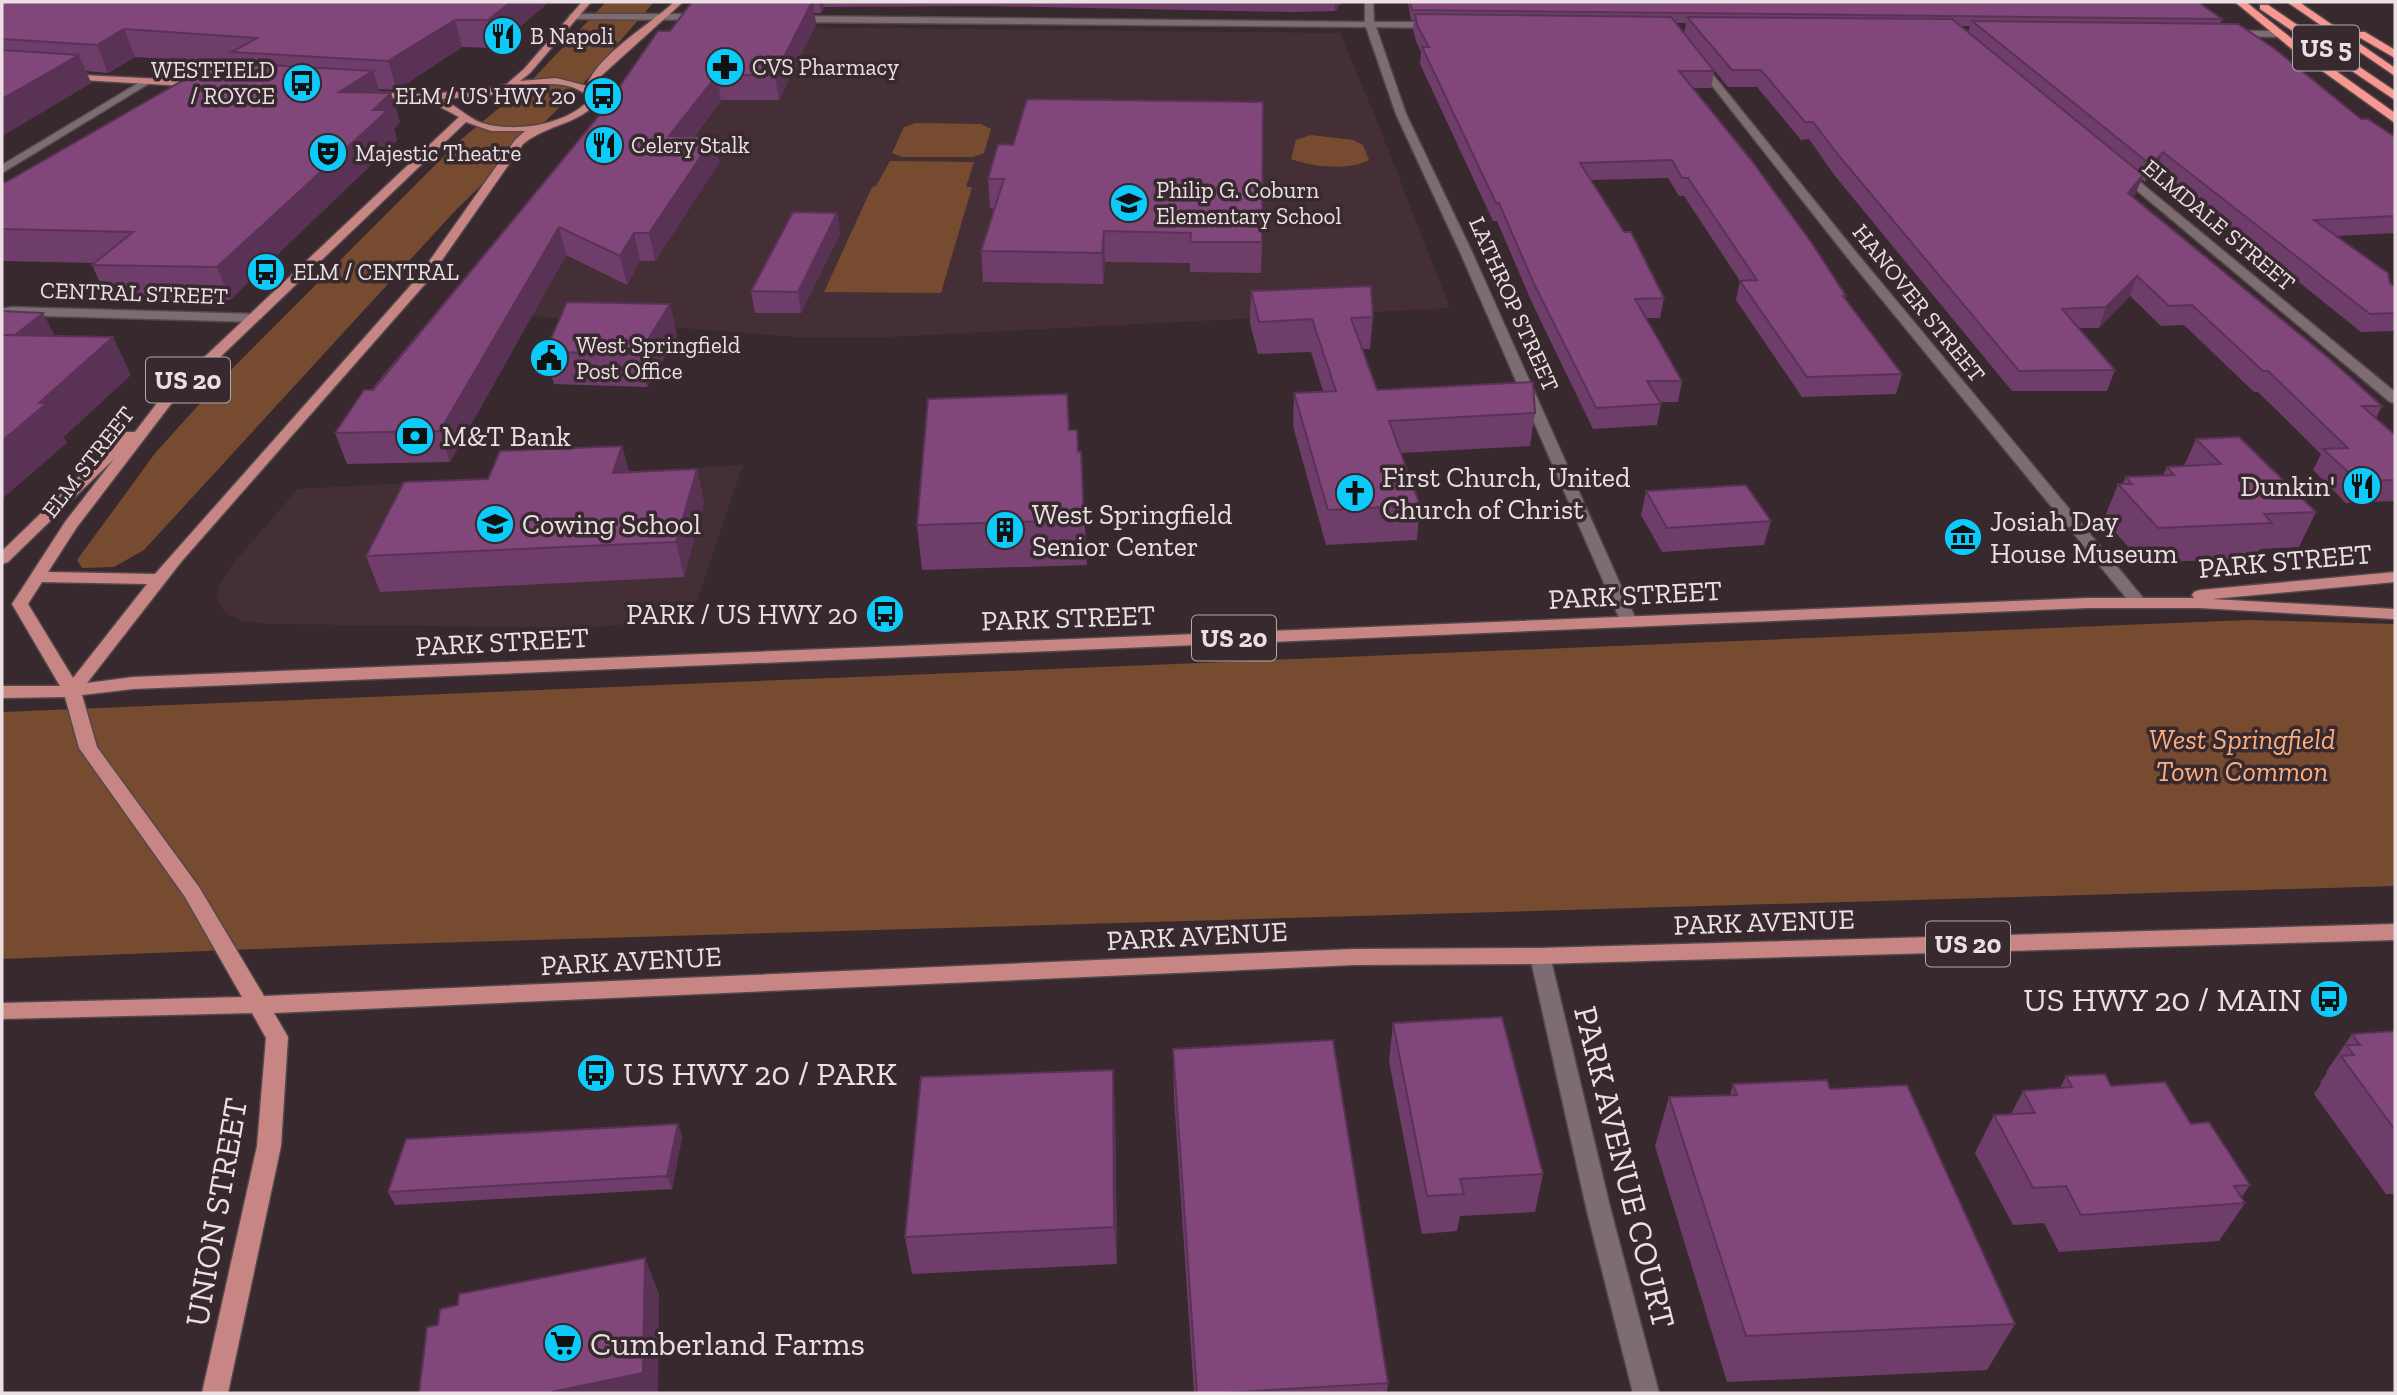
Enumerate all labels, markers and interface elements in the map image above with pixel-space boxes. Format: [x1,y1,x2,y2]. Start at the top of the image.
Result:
restaurant icon: B Napoli [482,15,524,57]
place label: B Napoli [530,22,614,50]
road number: US 5 [2293,25,2359,70]
pharmacy icon: CVS Pharmacy [704,46,746,88]
place label: CVS Pharmacy [752,53,899,81]
place label: WESTFIELD / ROYCE [151,56,275,110]
bus stop icon: WESTFIELD / ROYCE [281,62,323,104]
bus stop icon: ELM / US HWY 20 [582,75,624,117]
place label: ELM / US HWY 20 [395,82,576,110]
restaurant icon: Celery Stalk [583,124,625,166]
place label: Celery Stalk [631,131,750,159]
theatre icon: Majestic Theatre [307,132,349,174]
place label: Majestic Theatre [355,139,521,167]
street label: ELMDALE STREET [2137,153,2301,297]
place label: Philip G. Coburn Elementary School [1156,176,1342,230]
school or university icon: Philip G. Coburn Elementary School [1108,182,1150,224]
street label: LATHROP STREET [1463,212,1565,396]
street label: HANOVER STREET [1847,218,1991,388]
bus stop icon: ELM / CENTRAL [245,251,287,293]
place label: ELM / CENTRAL [293,258,459,286]
street label: CENTRAL STREET [40,276,228,310]
place label: West Springfield Post Office [576,331,741,385]
public building icon: West Springfield Post Office [528,337,570,379]
road number: US 20 [146,358,230,402]
street label: ELM STREET [36,401,140,523]
bank icon: M&T Bank [394,415,436,457]
place label: M&T Bank [442,420,571,453]
place label: First Church, United Church of Christ [1382,461,1630,526]
restaurant icon: Dunkin' [2341,465,2383,507]
place label: Dunkin' [2240,470,2335,503]
church icon: First Church, United Church of Christ [1334,472,1376,514]
place label: West Springfield Senior Center [1032,498,1232,563]
school or university icon: Cowing School [474,503,516,545]
place label: Josiah Day House Museum [1990,505,2178,570]
place label: Cowing School [522,508,701,541]
building icon: West Springfield Senior Center [984,509,1026,551]
museum icon: Josiah Day House Museum [1942,516,1984,558]
street label: PARK STREET [2197,537,2373,585]
street label: PARK STREET [1547,574,1723,616]
bus stop icon: PARK / US HWY 20 [864,593,906,635]
place label: PARK / US HWY 20 [626,598,858,631]
street label: PARK STREET [981,598,1155,638]
road number: US 20 [1192,616,1276,660]
street label: PARK STREET [414,621,590,663]
park label: West Springfield Town Common [2149,723,2335,788]
street label: PARK AVENUE [1673,902,1855,942]
street label: PARK AVENUE [1106,915,1288,957]
road number: US 20 [1926,922,2010,967]
street label: PARK AVENUE [540,940,722,982]
bus stop icon: US HWY 20 / MAIN [2308,978,2350,1020]
place label: US HWY 20 / MAIN [2023,980,2302,1019]
street label: PARK AVENUE COURT [1566,1002,1684,1332]
bus stop icon: US HWY 20 / PARK [575,1052,617,1094]
place label: US HWY 20 / PARK [623,1054,897,1093]
street label: UNION STREET [177,1095,255,1329]
supermarket icon: Cumberland Farms [542,1322,584,1364]
place label: Cumberland Farms [590,1324,865,1363]

